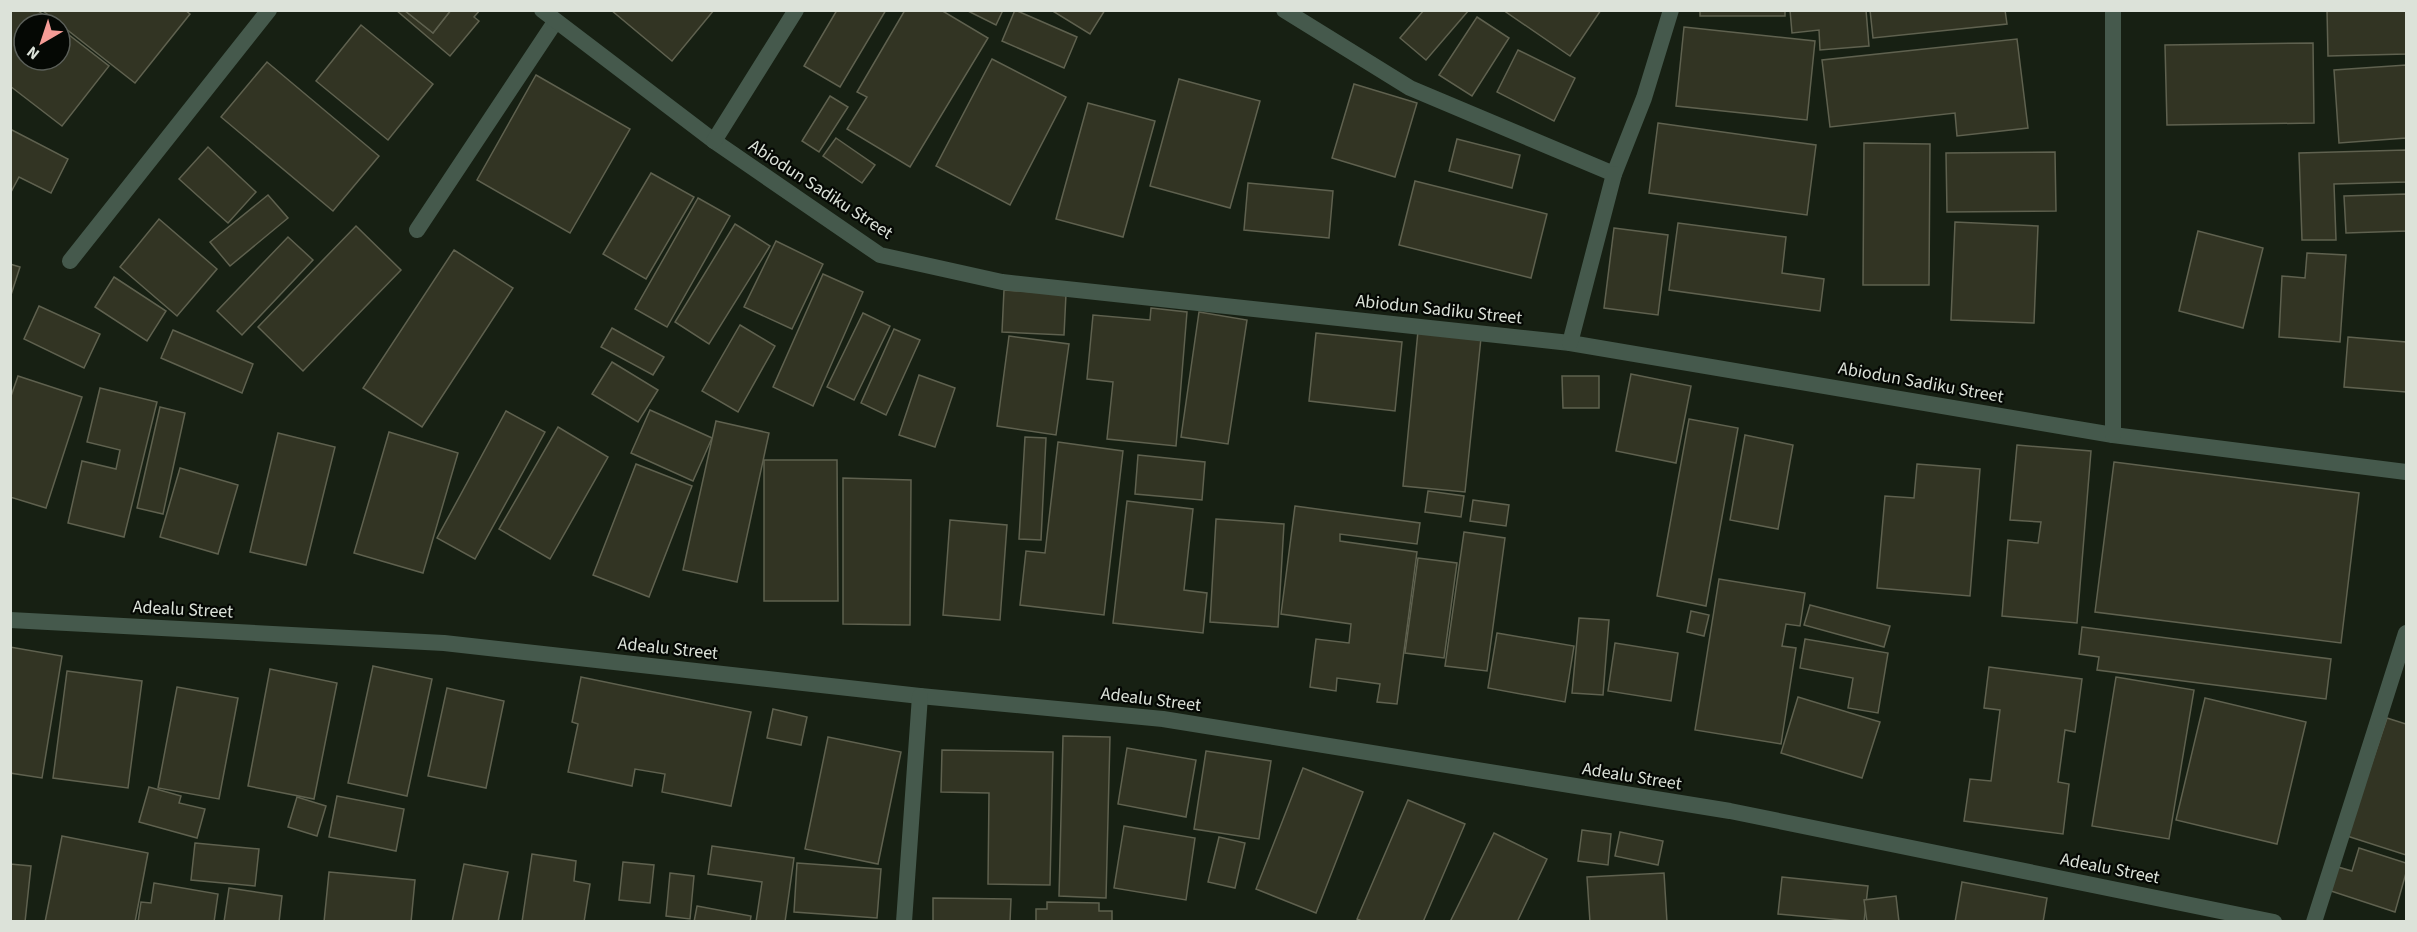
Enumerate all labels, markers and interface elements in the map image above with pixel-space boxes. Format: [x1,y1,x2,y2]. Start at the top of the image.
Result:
north arrow [12,12,72,72]
text: N [22,41,44,65]
street label: Abiodun Sadiku Street [744,133,898,245]
street label: Abiodun Sadiku Street [1354,288,1523,331]
street label: Abiodun Sadiku Street [1836,356,2006,409]
street label: Adealu Street [132,594,234,625]
street label: Adealu Street [617,631,719,666]
street label: Adealu Street [1099,681,1202,718]
street label: Adealu Street [1580,756,1684,797]
street label: Adealu Street [2058,847,2162,890]

